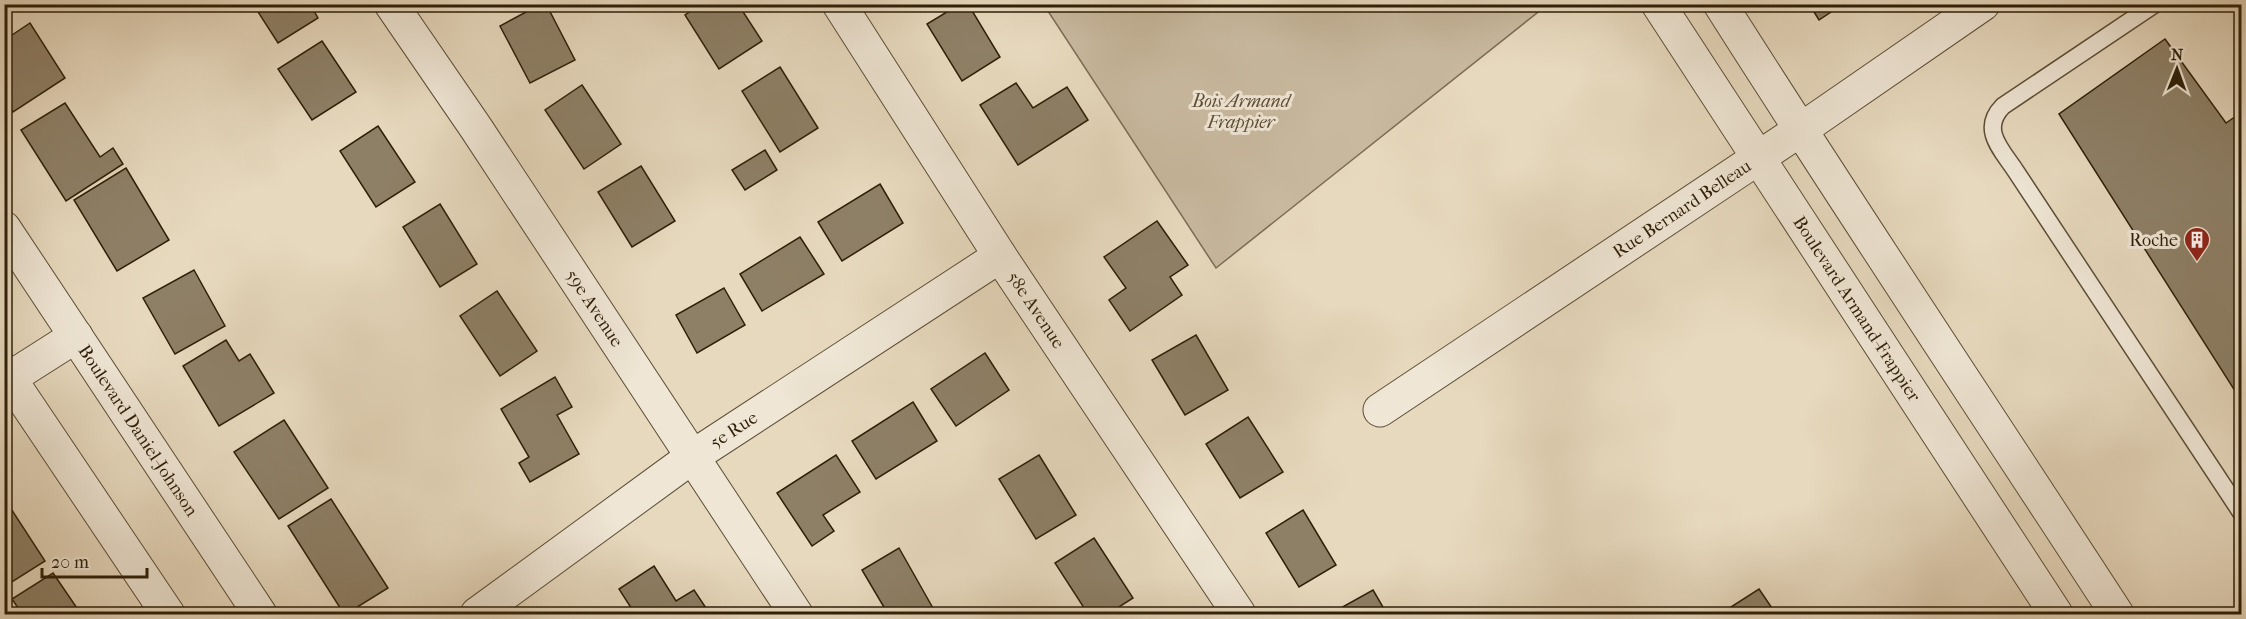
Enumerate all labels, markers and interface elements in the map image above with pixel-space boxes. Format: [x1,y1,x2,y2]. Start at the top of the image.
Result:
north arrow [2147,39,2207,99]
text: N [2171,45,2184,64]
park label: Bois Armand Frappier [1191,91,1293,133]
street label: Rue Bernard Belleau [1609,155,1755,262]
street label: Boulevard Armand-Frappier [1789,212,1925,406]
building icon: Roche [2182,225,2212,263]
place label: Roche [2129,230,2178,251]
street label: 59e Avenue [562,266,628,351]
street label: 58e Avenue [1003,268,1069,352]
street label: Boulevard Daniel-Johnson [74,341,203,521]
street label: 5e Rue [706,407,761,453]
scale bar [42,541,147,579]
text: 20 m [51,552,89,573]

